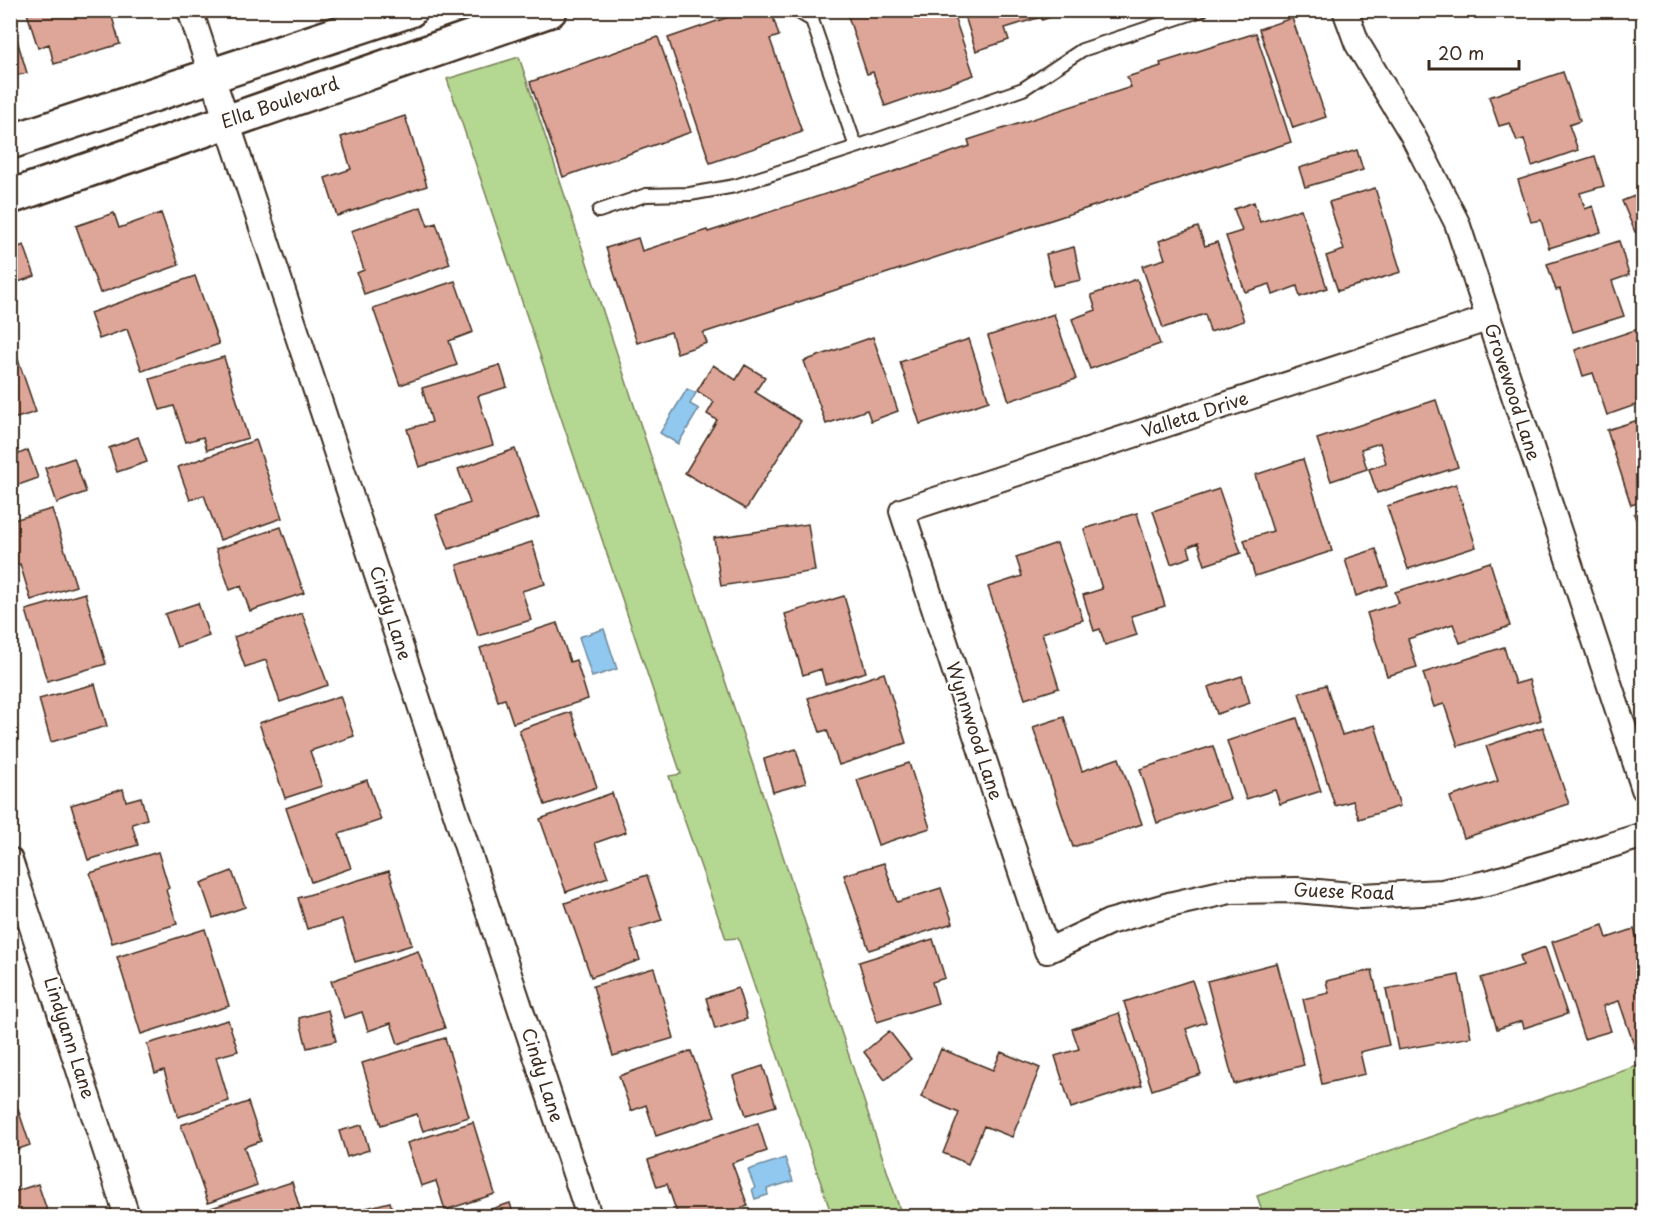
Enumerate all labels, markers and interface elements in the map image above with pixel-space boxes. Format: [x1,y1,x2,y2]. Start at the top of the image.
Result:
scale bar [1429,33,1519,71]
text: 20 m [1438,39,1484,66]
street label: Ella Boulevard [217,69,342,134]
street label: Grovewood Lane [1479,319,1548,464]
street label: Valleta Drive [1138,384,1252,444]
street label: Cindy Lane [364,562,419,663]
street label: Wynnwood Lane [940,658,1010,803]
street label: Guese Road [1293,875,1395,906]
street label: Lindyann Lane [38,973,103,1102]
street label: Cindy Lane [516,1024,571,1125]

